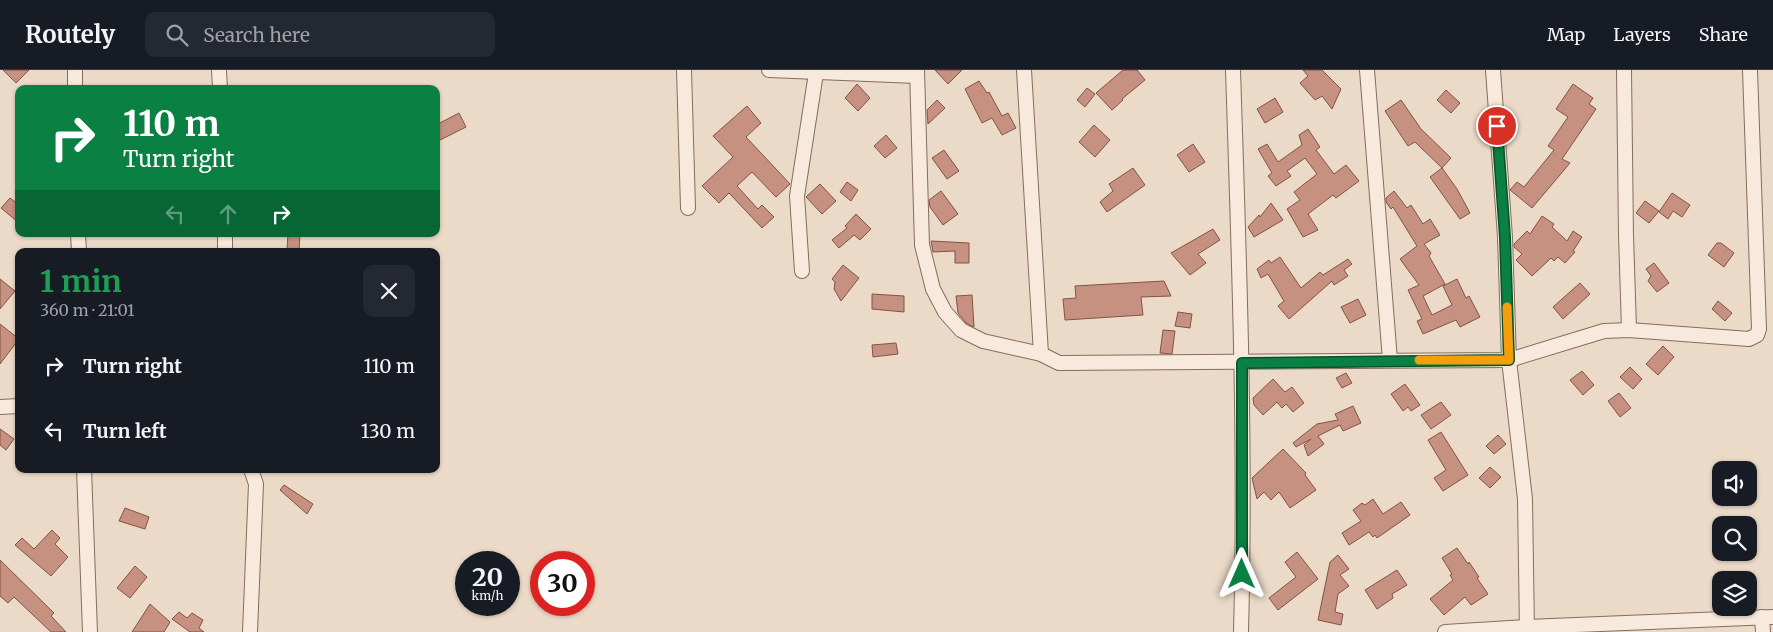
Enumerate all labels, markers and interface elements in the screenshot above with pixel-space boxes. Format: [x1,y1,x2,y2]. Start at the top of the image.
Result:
search box [145,12,495,57]
text: Routely [25,19,115,50]
icon: search [163,21,191,49]
text: Search here [203,23,310,47]
text: Map [1547,23,1585,46]
text: Layers [1613,23,1671,46]
text: Share [1699,23,1748,46]
text: 110 m [123,102,220,146]
icon: right [40,105,105,170]
pin [1476,105,1518,147]
icon: arrive [1483,112,1511,140]
text: Turn right [123,145,234,173]
icon: left [161,200,189,228]
icon: ahead [214,200,242,228]
icon: right [267,200,295,228]
text: 1 min [40,262,122,300]
button: close [363,265,415,317]
text: 360 m · 21:01 [40,300,135,320]
icon: right [40,352,68,380]
text: Turn right [83,354,182,378]
text: 110 m [364,354,415,378]
icon: left [40,417,68,445]
text: Turn left [83,419,167,443]
text: 130 m [361,419,415,443]
map controls [1712,461,1757,616]
button: sound [1712,461,1757,506]
button: search [1712,516,1757,561]
position arrow [1215,547,1267,599]
speed limit sign: 30 [530,551,595,616]
text: 20 [472,561,503,593]
button: layers [1712,571,1757,616]
text: km/h [472,588,503,603]

